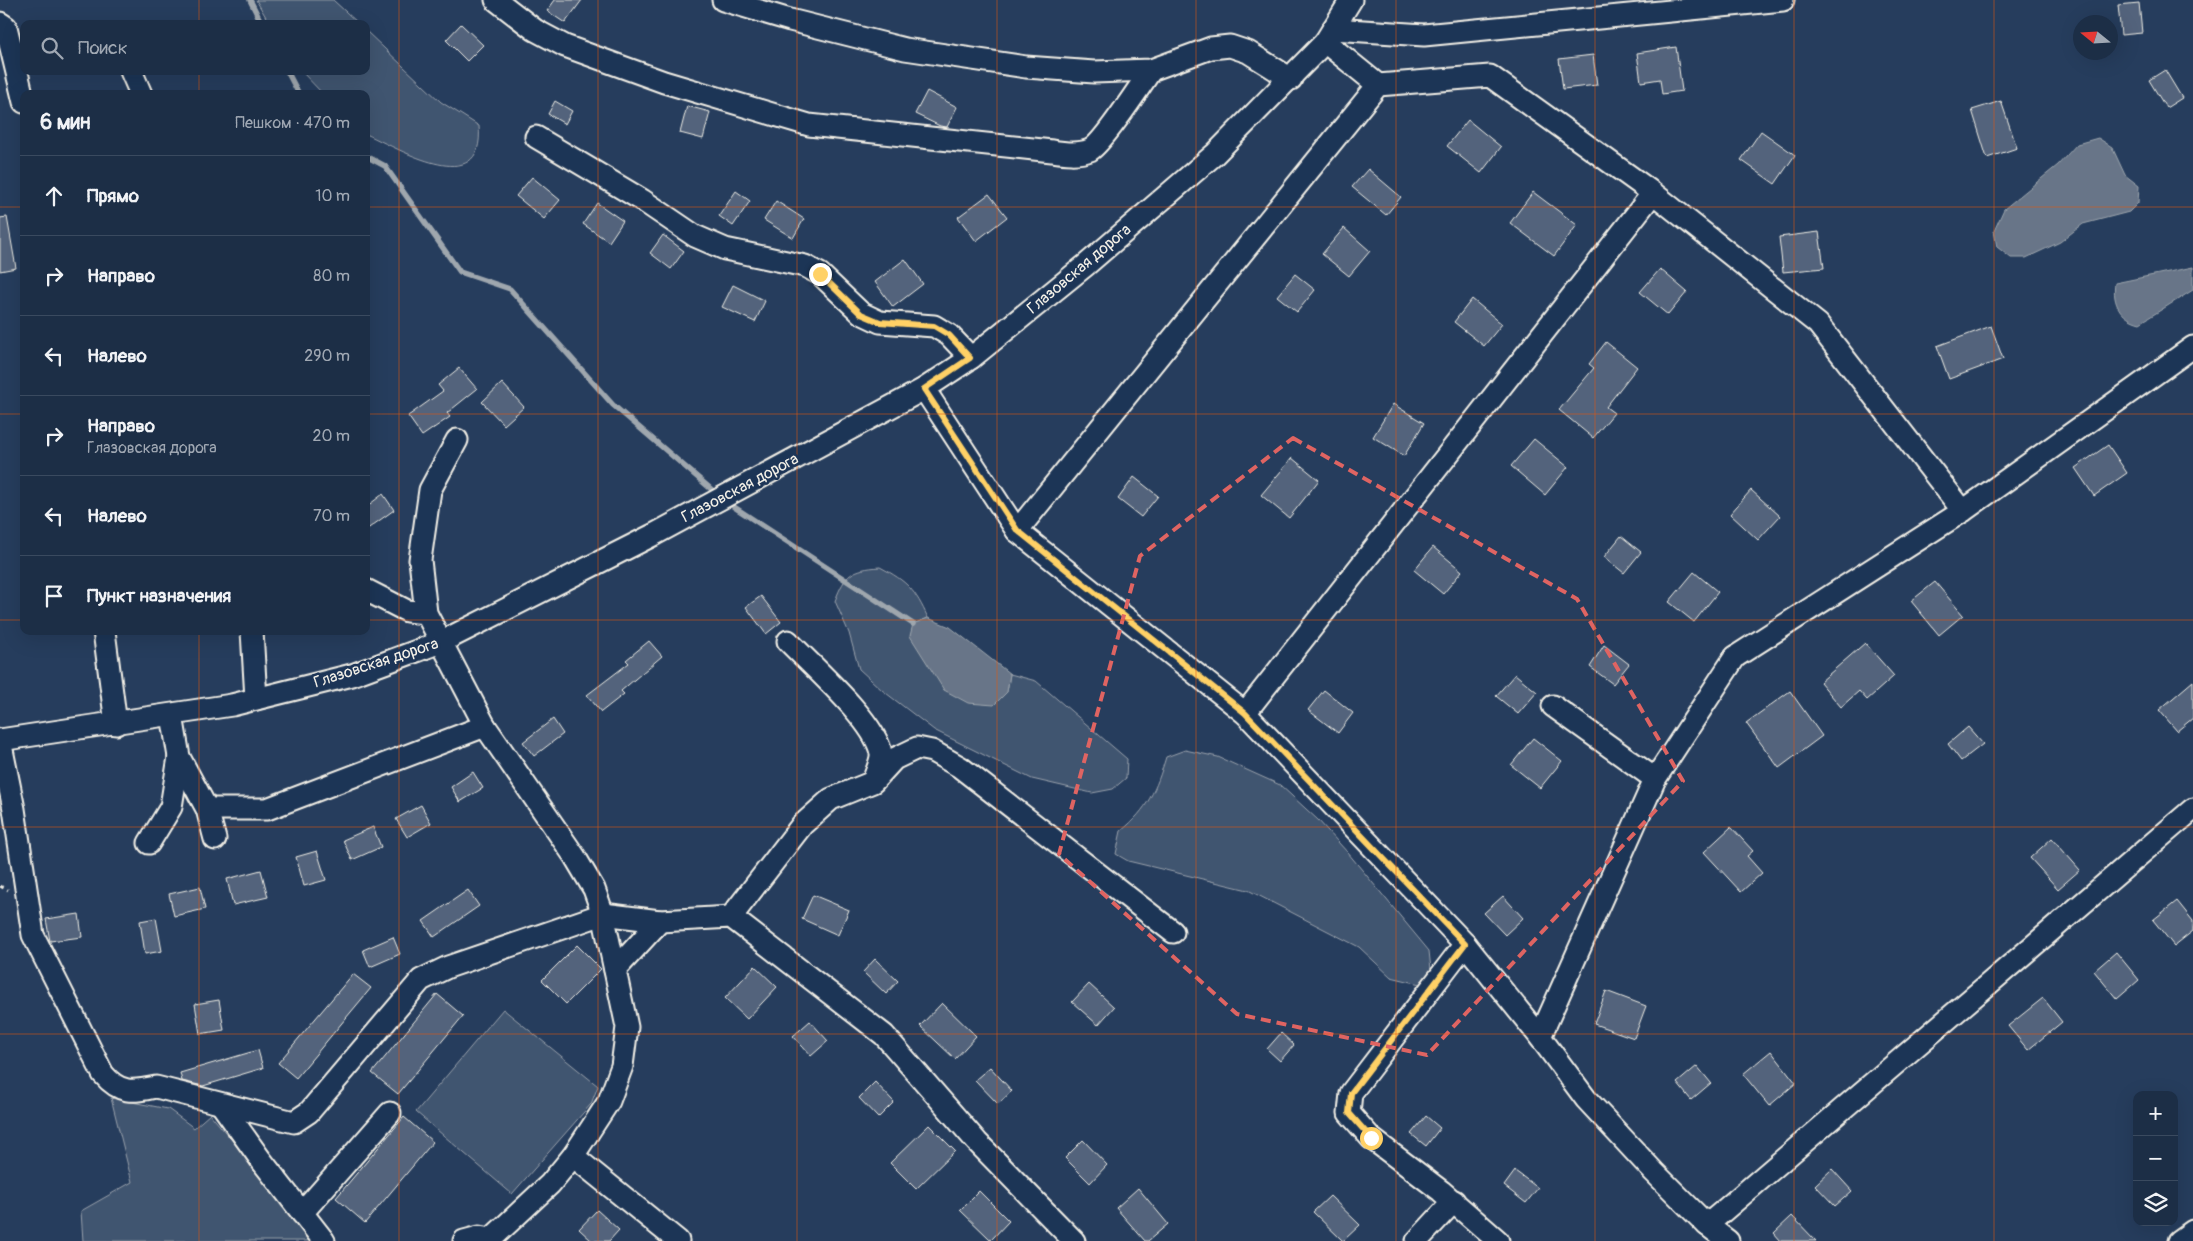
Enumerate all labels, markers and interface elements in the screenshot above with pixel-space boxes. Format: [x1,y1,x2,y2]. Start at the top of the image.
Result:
north arrow [2073,15,2118,60]
search box [20,20,370,75]
icon: search [38,34,66,62]
text: Поиск [78,36,128,60]
text: 6 мин [40,109,90,136]
text: Пешком · 470 m [235,113,350,133]
icon: ahead [40,182,68,210]
text: Прямо [87,184,139,208]
text: 10 m [315,186,350,206]
street label: Глазовская дорога [1023,220,1135,318]
icon: right [40,262,68,290]
route end [809,263,832,286]
text: Направо [87,264,155,288]
text: 80 m [313,266,350,286]
icon: left [40,342,68,370]
text: Налево [87,344,147,368]
text: 290 m [304,346,350,366]
text: Направо [87,414,155,438]
icon: right [40,422,68,450]
text: 20 m [312,426,350,446]
text: Глазовская дорога [87,438,217,458]
street label: Глазовская дорога [678,449,802,527]
icon: left [40,502,68,530]
text: Налево [87,504,147,528]
text: 70 m [313,506,350,526]
icon: arrive [40,582,68,610]
text: Пункт назначения [87,584,231,608]
street label: Глазовская дорога [311,633,441,693]
map controls [2133,1091,2178,1226]
button: + [2133,1091,2178,1136]
route start [1360,1127,1383,1150]
button: − [2133,1136,2178,1181]
button: layers [2133,1181,2178,1226]

